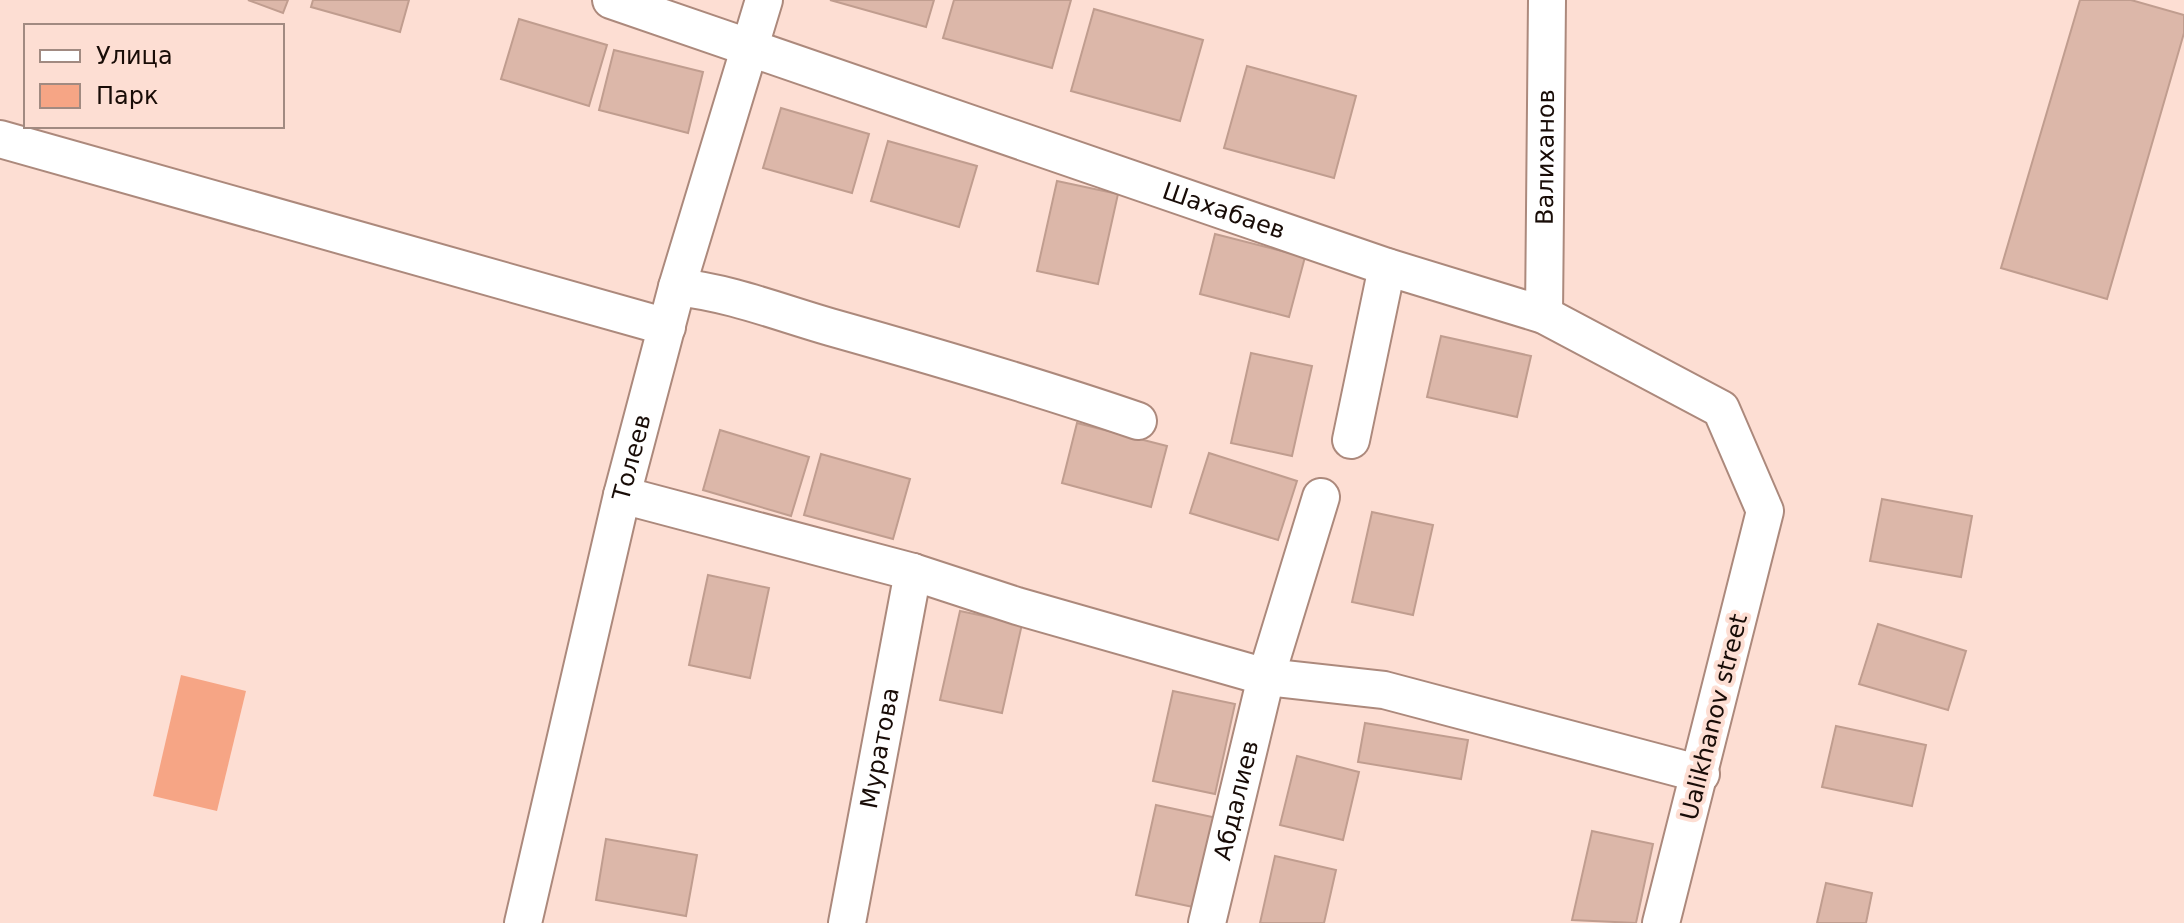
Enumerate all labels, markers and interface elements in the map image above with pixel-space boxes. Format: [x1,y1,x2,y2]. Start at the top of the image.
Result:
legend [24,24,284,128]
text: Улица [96,42,173,70]
text: Парк [96,82,158,110]
street label: Валиханов [1531,89,1560,225]
street label: Шахабаев [1159,177,1289,245]
street label: Толеев [607,411,657,505]
street label: Ualikhanov street [1675,611,1753,823]
street label: Муратова [855,685,905,811]
street label: Абдалиев [1208,738,1264,863]

